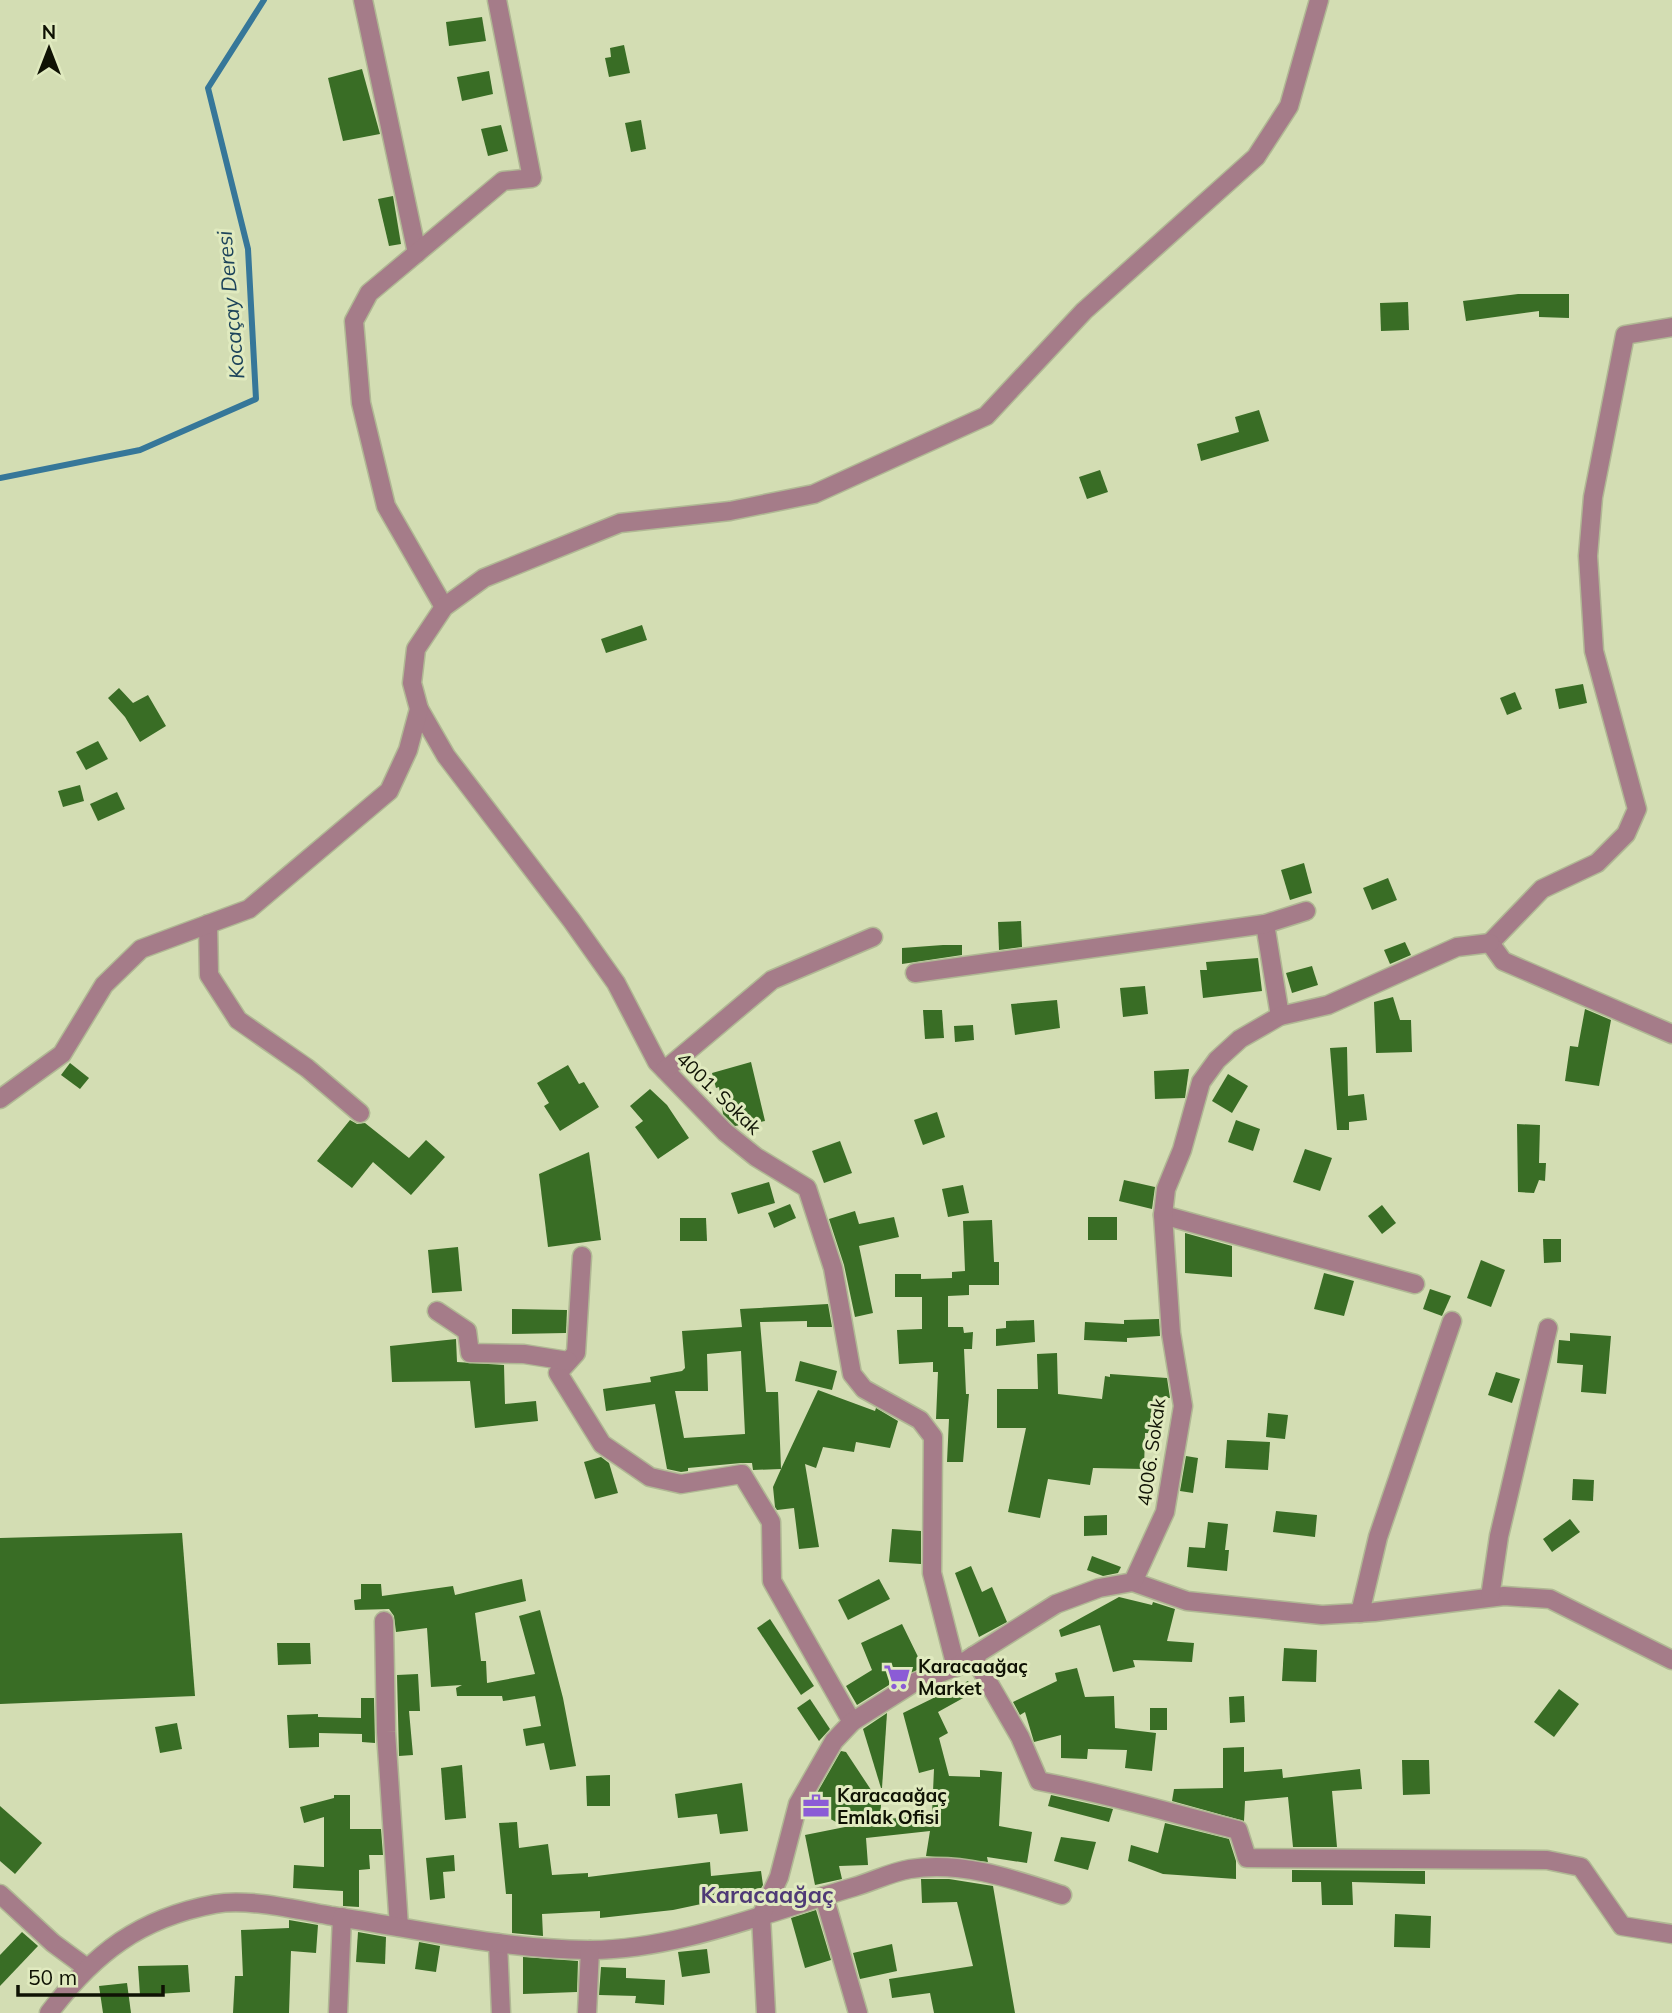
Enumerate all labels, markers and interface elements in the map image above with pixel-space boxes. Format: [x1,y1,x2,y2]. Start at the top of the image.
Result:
north arrow [14,14,84,84]
text: N [42,20,56,44]
water label: Kocaçay Deresi [210,229,249,380]
street label: 4001. Sokak [672,1047,766,1139]
street label: 4006. Sokak [1132,1396,1170,1507]
place label: Karacaağaç Market [918,1654,1028,1700]
supermarket icon: Karacaağaç Market [882,1662,912,1692]
place label: Karacaağaç Emlak Ofisi [837,1783,947,1829]
office icon: Karacaağaç Emlak Ofisi [801,1791,831,1821]
district label: Karacaağaç [701,1880,833,1909]
scale bar [18,1954,163,1998]
text: 50 m [28,1964,77,1990]

